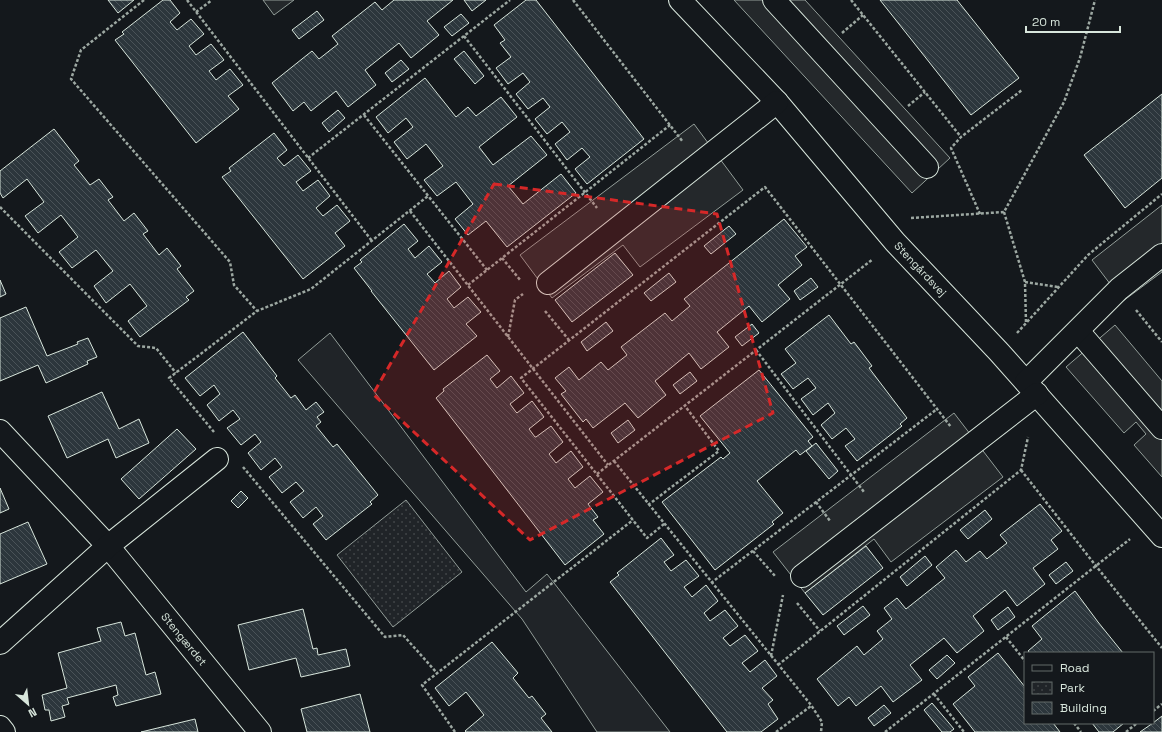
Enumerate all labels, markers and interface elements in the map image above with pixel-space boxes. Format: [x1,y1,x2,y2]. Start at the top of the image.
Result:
scale bar [1026,8,1120,34]
text: 20 m [1032,14,1060,30]
street label: Stengårdsvej [891,239,950,299]
street label: Stengærdet [158,610,210,669]
legend [1024,652,1154,724]
text: Road [1060,660,1089,676]
text: Park [1060,680,1085,696]
north arrow [8,684,48,724]
text: Building [1060,700,1107,716]
text: N [26,705,39,721]

